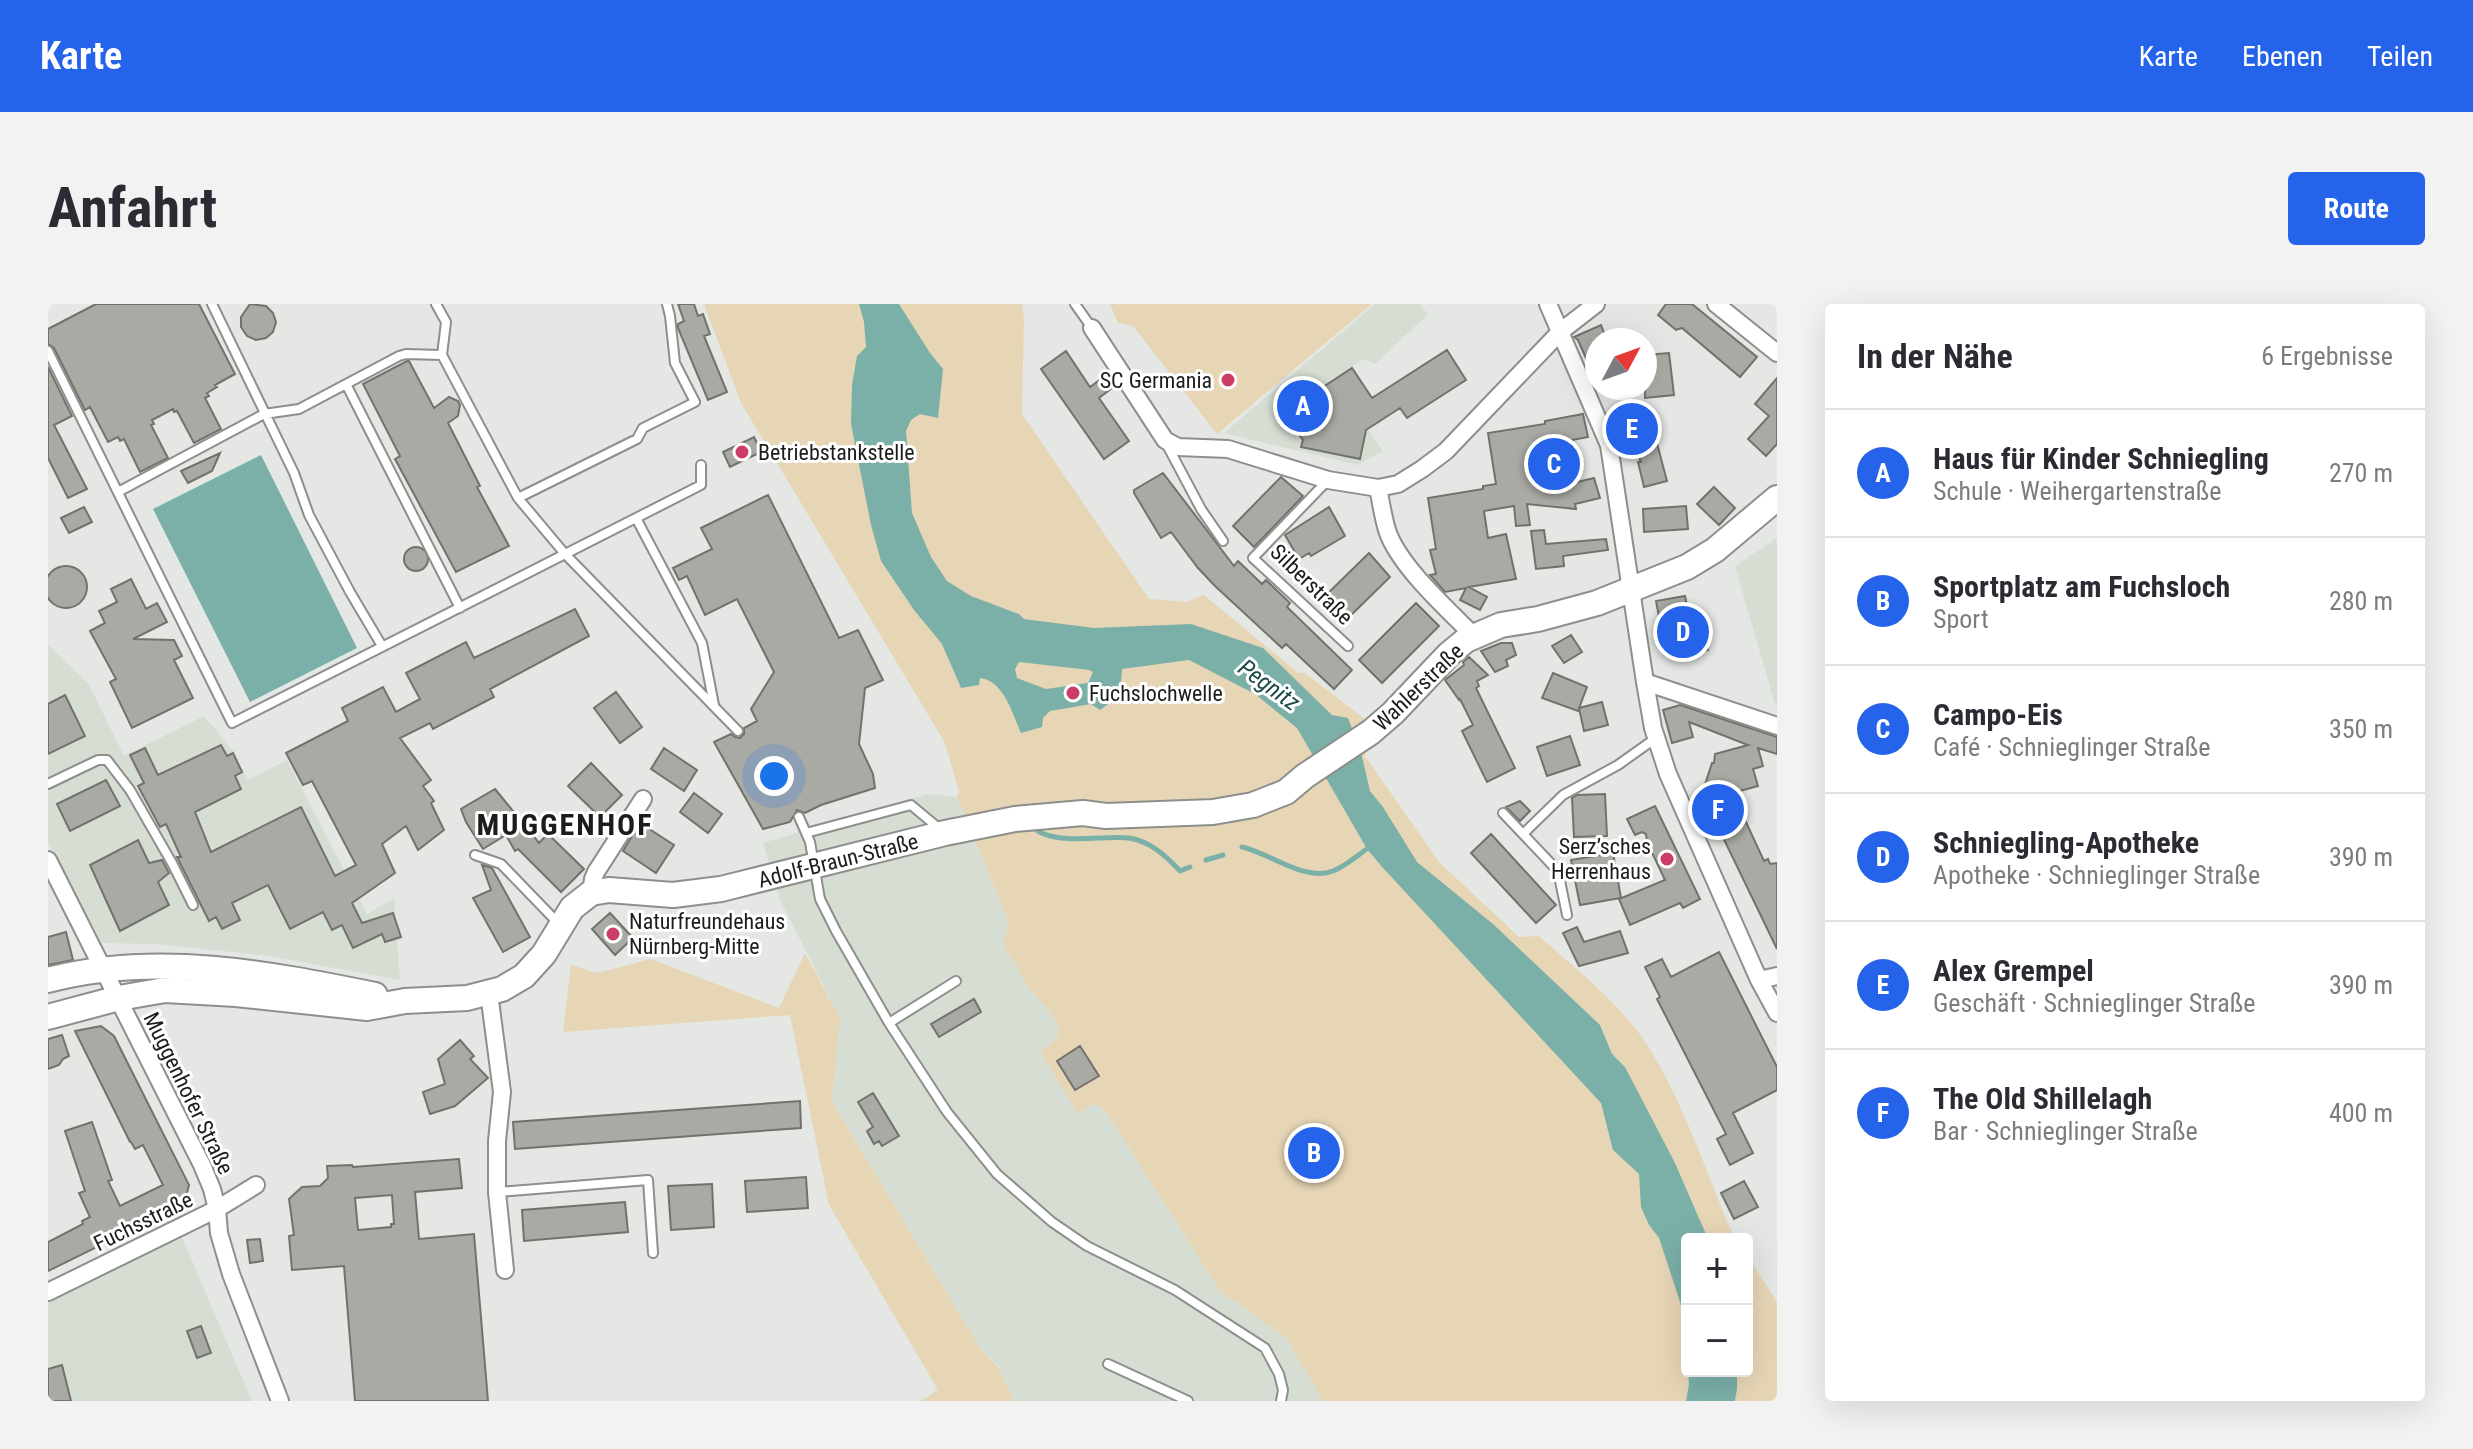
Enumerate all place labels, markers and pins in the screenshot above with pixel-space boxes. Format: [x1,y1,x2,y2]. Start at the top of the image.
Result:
place label: SC Germania [1100,368,1212,393]
marker: SC Germania [1219,371,1237,389]
pin: A [1277,376,1329,436]
pin: E [1606,399,1658,459]
pin: C [1528,434,1580,494]
place label: Betriebstankstelle [758,440,915,465]
marker: Betriebstankstelle [733,443,751,461]
pin: D [1657,602,1709,662]
place label: Fuchslochwelle [1089,681,1223,706]
marker: Fuchslochwelle [1064,684,1082,702]
pin: F [1692,780,1744,840]
place label: Serz’sches Herrenhaus [1551,834,1651,884]
marker: Serz’sches Herrenhaus [1658,850,1676,868]
place label: Naturfreundehaus Nürnberg-Mitte [629,909,785,959]
marker: Naturfreundehaus Nürnberg-Mitte [604,925,622,943]
pin: B [1288,1123,1340,1183]

